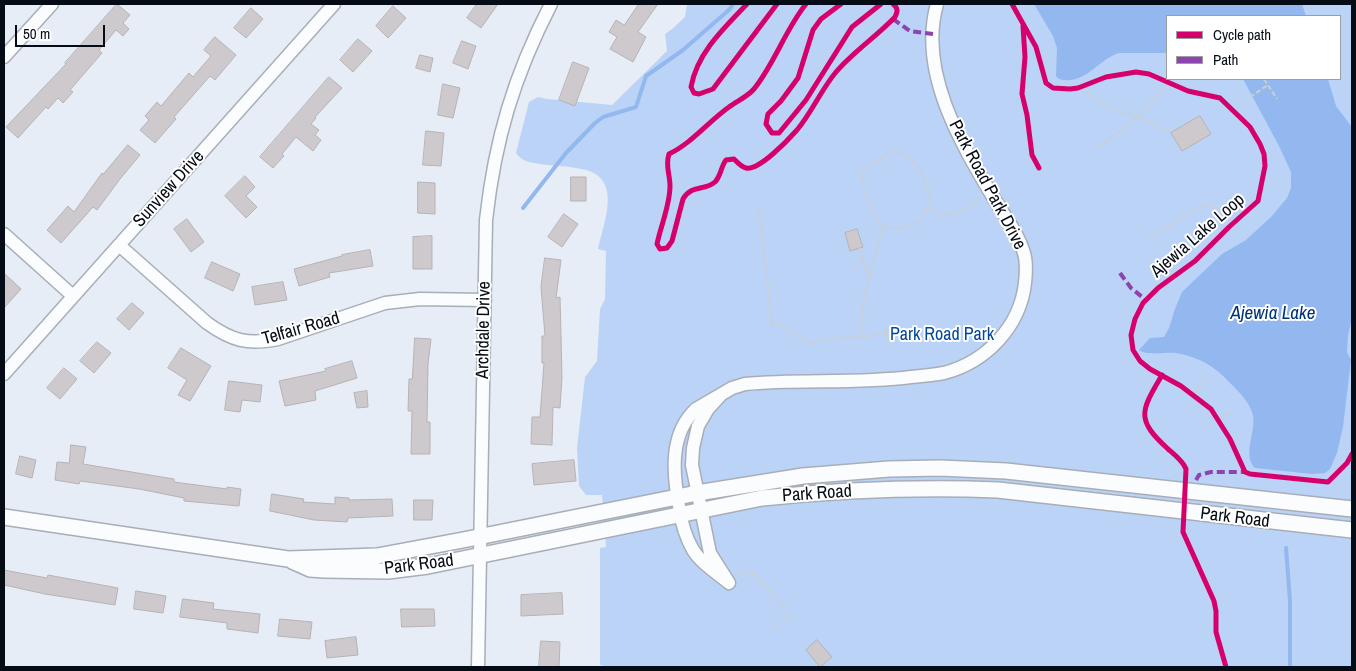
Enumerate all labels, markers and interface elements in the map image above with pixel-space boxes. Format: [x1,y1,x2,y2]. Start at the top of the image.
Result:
scale bar [18,15,108,47]
legend [1166,15,1341,80]
text: 50 m [23,23,50,44]
text: Cycle path [1213,24,1271,45]
text: Path [1213,49,1238,70]
street label: Park Road Park Drive [944,117,1030,253]
street label: Sunview Drive [129,146,209,232]
street label: Ajewia Lake Loop [1147,189,1249,283]
street label: Archdale Drive [472,281,496,379]
water label: Ajewia Lake [1231,303,1315,325]
street label: Telfair Road [260,308,342,350]
park label: Park Road Park [890,324,994,346]
street label: Park Road [781,481,853,507]
street label: Park Road [1199,503,1271,533]
street label: Park Road [383,550,455,580]

